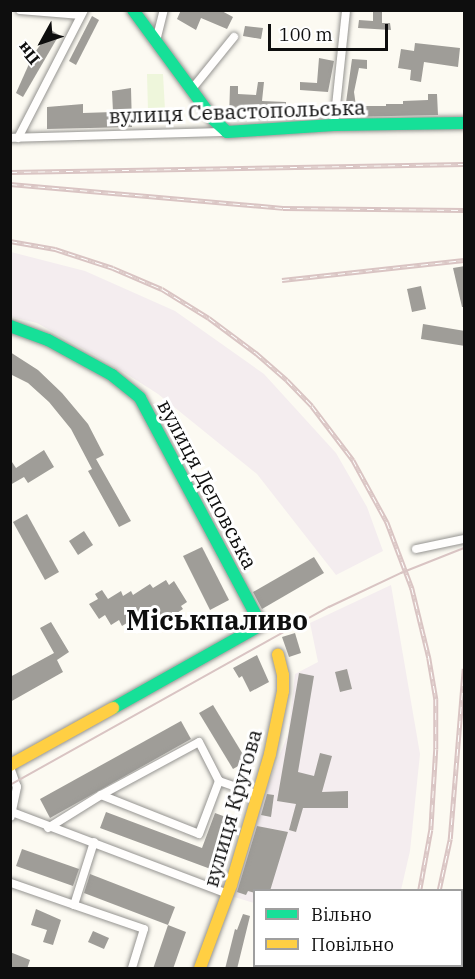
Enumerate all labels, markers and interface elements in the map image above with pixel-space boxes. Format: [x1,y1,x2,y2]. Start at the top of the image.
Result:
north arrow [12,12,72,72]
scale bar [271,12,391,50]
text: 100 m [279,23,333,46]
text: Пн [13,38,44,69]
street label: вулиця Севастопольська [108,94,366,128]
street label: вулиця Деповська [153,395,263,573]
district label: Міськпаливо [126,604,308,636]
street label: вулиця Кругова [197,726,267,890]
legend [253,889,463,967]
text: Вільно [311,903,372,926]
text: Повільно [311,933,394,956]

